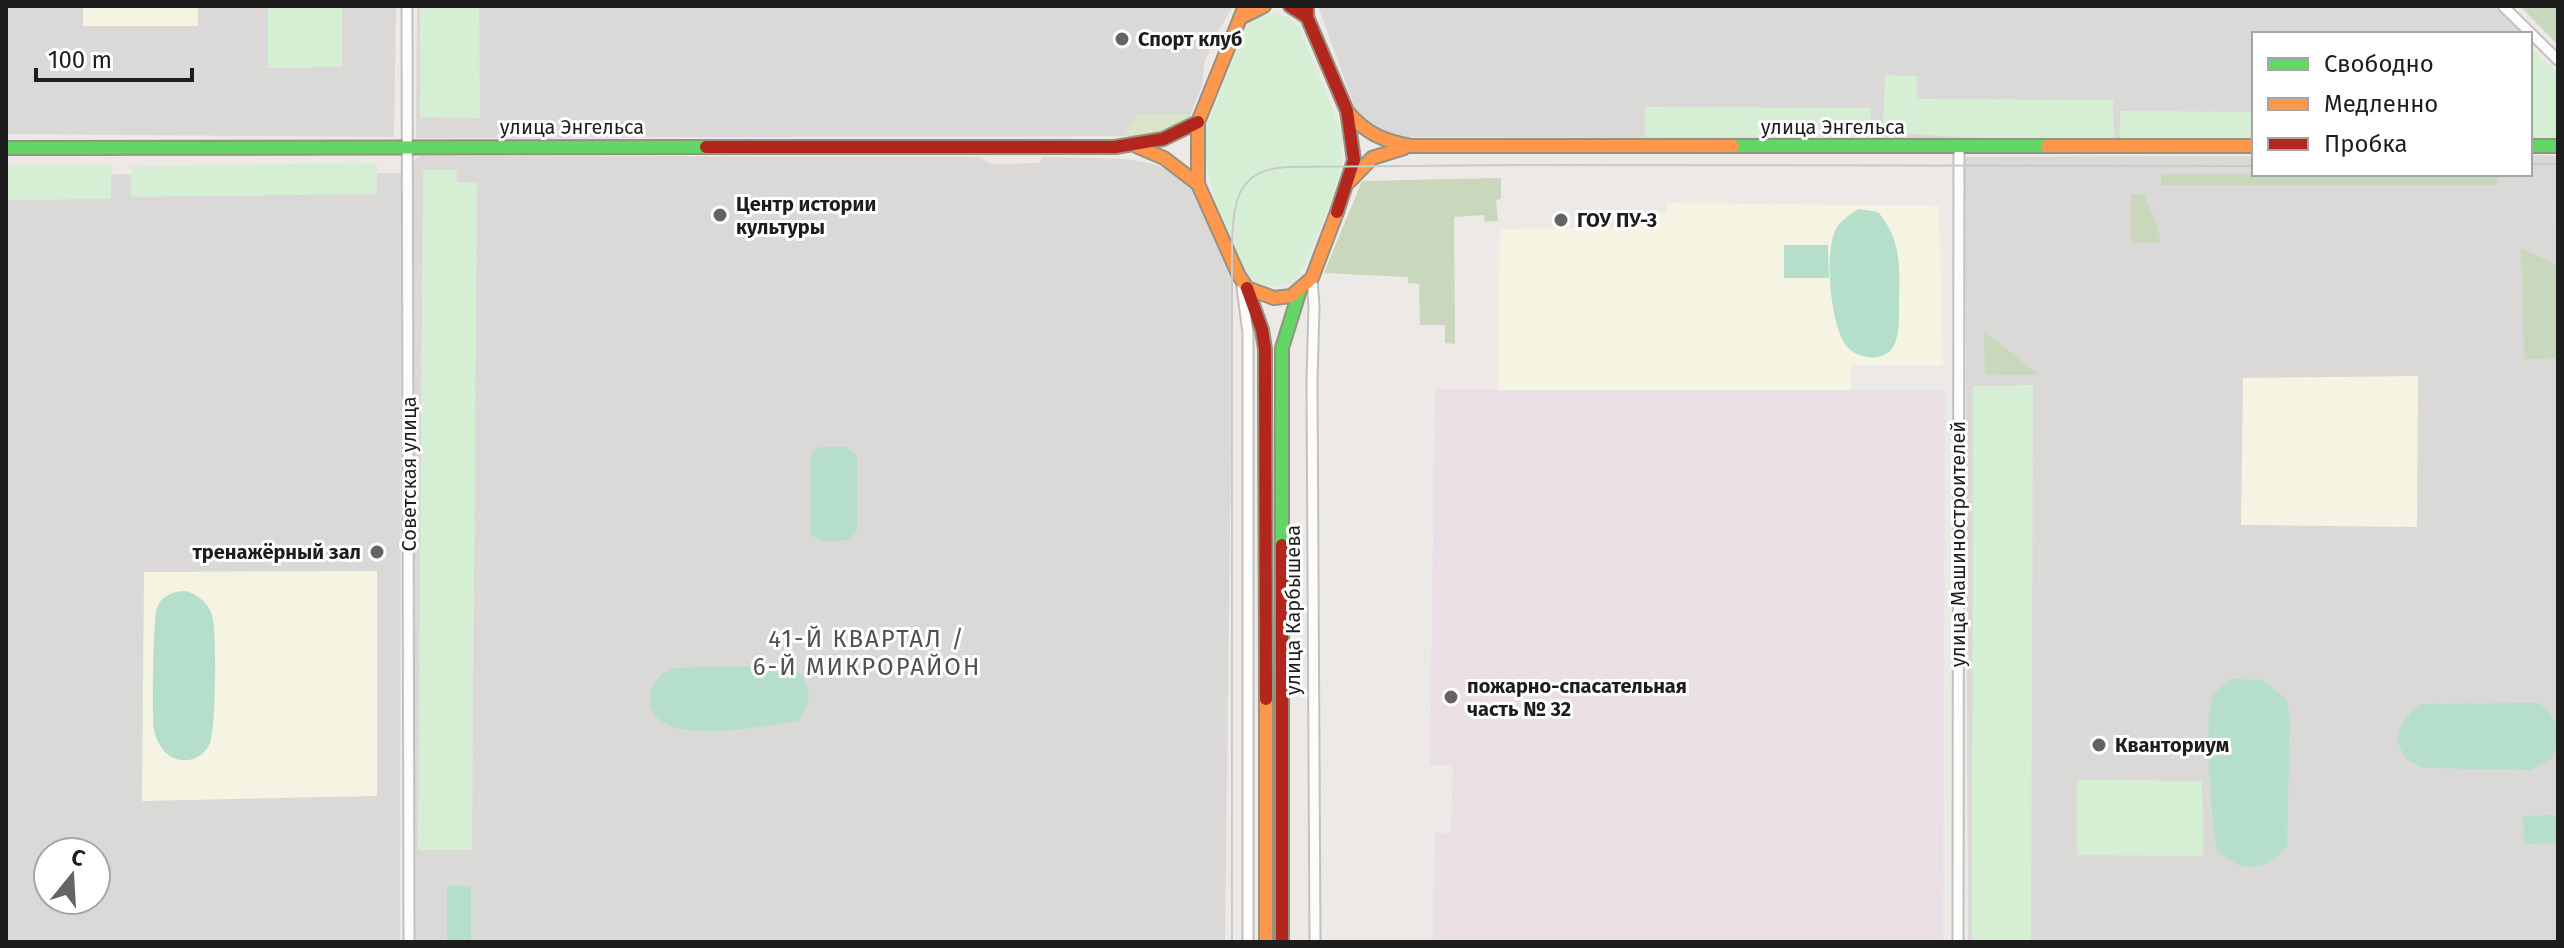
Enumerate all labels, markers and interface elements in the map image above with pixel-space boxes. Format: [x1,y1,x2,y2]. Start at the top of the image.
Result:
place label: Спорт клуб [1138,27,1242,51]
marker: Спорт клуб [1113,30,1131,48]
scale bar [36,32,192,82]
legend [2252,32,2532,176]
text: 100 m [48,46,112,74]
text: Свободно [2324,50,2434,78]
text: Медленно [2324,90,2438,118]
street label: улица Энгельса [500,115,644,139]
street label: улица Энгельса [1761,115,1905,139]
text: Пробка [2324,130,2408,158]
place label: Центр истории культуры [736,192,876,239]
marker: Центр истории культуры [711,206,729,224]
place label: ГОУ ПУ-3 [1577,208,1657,232]
marker: ГОУ ПУ-3 [1552,211,1570,229]
street label: Советская улица [397,396,421,552]
street label: улица Машиностроителей [1946,421,1970,667]
street label: улица Карбышева [1281,525,1305,695]
place label: тренажёрный зал [192,540,361,564]
marker: тренажёрный зал [368,543,386,561]
district label: 41-Й КВАРТАЛ / 6-Й МИКРОРАЙОН [753,625,981,681]
place label: пожарно-спасательная часть № 32 [1467,674,1687,721]
marker: пожарно-спасательная часть № 32 [1442,688,1460,706]
place label: Кванториум [2115,733,2229,757]
marker: Кванториум [2090,736,2108,754]
north arrow [32,836,112,916]
text: С [68,843,89,872]

